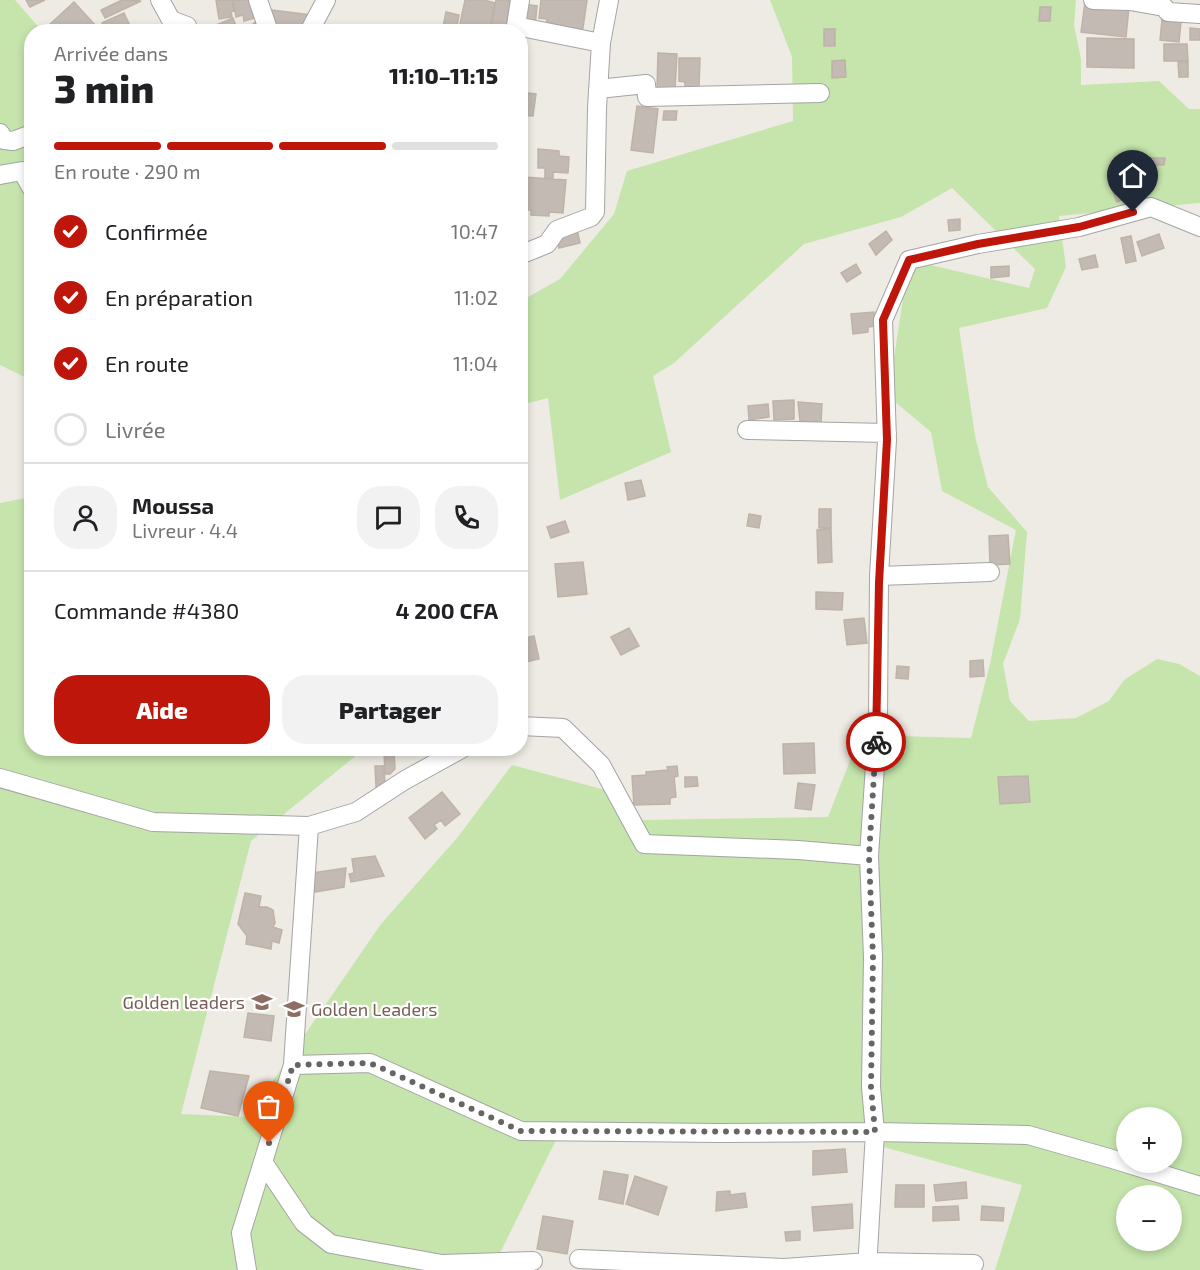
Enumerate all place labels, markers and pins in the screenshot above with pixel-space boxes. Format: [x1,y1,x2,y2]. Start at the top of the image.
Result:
pin [1107,150,1158,212]
school or university icon: Golden leaders [250,990,274,1014]
place label: Golden leaders [122,991,245,1013]
school or university icon: Golden Leaders [282,997,306,1021]
place label: Golden Leaders [311,998,437,1020]
pin [243,1081,294,1143]

